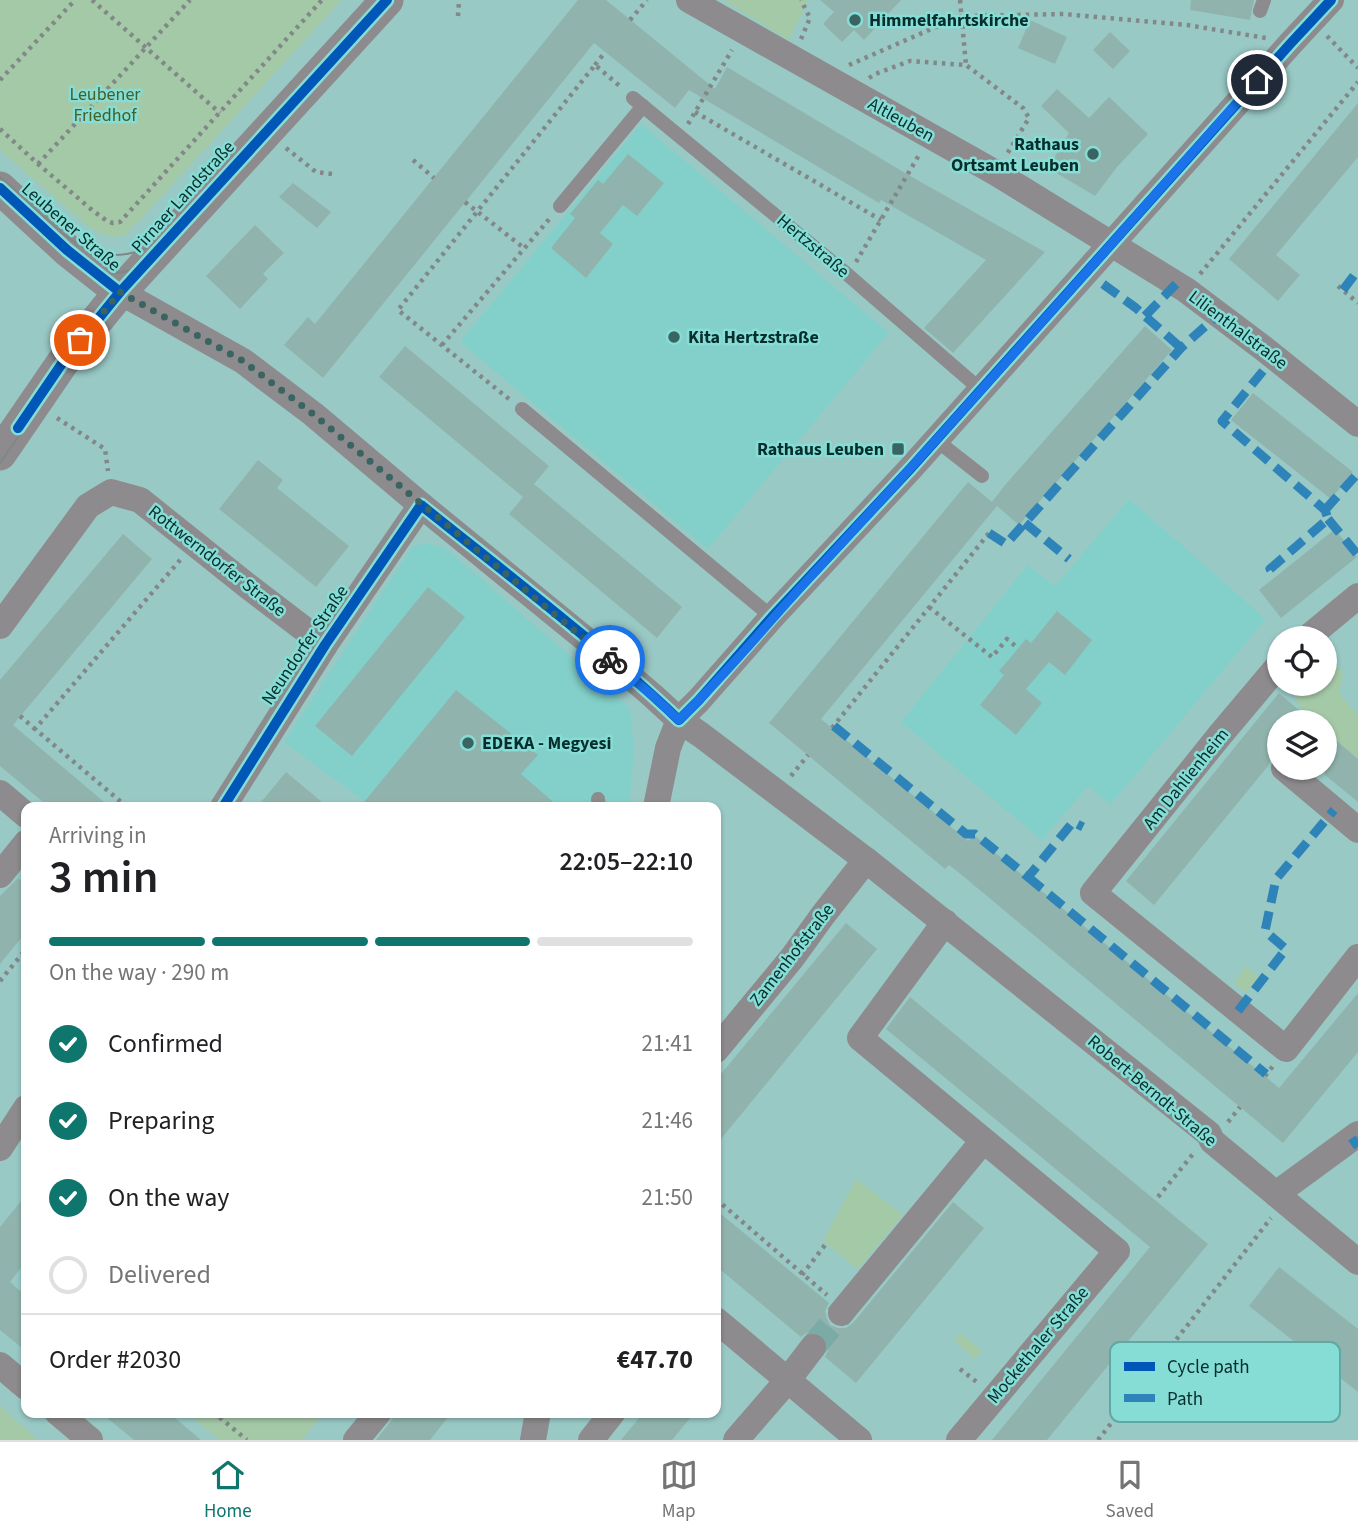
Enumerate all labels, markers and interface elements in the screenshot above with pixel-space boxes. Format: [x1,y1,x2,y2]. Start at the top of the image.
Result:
place label: Himmelfahrtskirche [869,8,1029,33]
marker: Himmelfahrtskirche [847,12,863,28]
pin [1227,50,1287,110]
icon: home [1238,61,1276,99]
park label: Leubener Friedhof [69,82,141,128]
street label: Altleuben [863,91,939,149]
place label: Rathaus Ortsamt Leuben [951,132,1079,178]
street label: Pirnaer Landstraße [126,135,240,259]
marker: Rathaus Ortsamt Leuben [1085,146,1101,162]
street label: Leubener Straße [16,177,126,277]
street label: Hertzstraße [771,208,855,284]
street label: Lilienthalstraße [1183,285,1293,376]
pin [50,310,110,370]
icon: bag [61,321,99,359]
place label: Kita Hertzstraße [688,325,819,350]
marker: Kita Hertzstraße [666,329,682,345]
place label: Rathaus Leuben [757,437,884,462]
marker: Rathaus Leuben [890,441,906,457]
street label: Rottwerndorfer Straße [143,499,291,623]
street label: Neundorfer Straße [256,580,354,710]
courier [575,625,645,695]
map controls [1267,626,1337,780]
button: locate [1267,626,1337,696]
icon: bike [591,641,629,679]
button: layers [1267,710,1337,780]
street label: Am Dahlienheim [1137,723,1235,835]
place label: EDEKA - Megyesi [482,731,612,756]
marker: EDEKA - Megyesi [460,735,476,751]
text: Arriving in [49,819,147,852]
text: 22:05–22:10 [560,843,693,880]
text: 3 min [49,845,158,910]
street label: Zamenhofstraße [744,898,840,1012]
text: On the way · 290 m [49,956,229,989]
icon: check [49,1025,87,1063]
text: Confirmed [108,1025,223,1062]
text: 21:41 [642,1027,693,1060]
street label: Robert-Berndt-Straße [1082,1029,1222,1153]
icon: check [49,1102,87,1140]
text: Preparing [108,1102,214,1139]
text: 21:46 [642,1104,693,1137]
icon: check [49,1179,87,1217]
text: On the way [108,1179,229,1216]
text: 21:50 [642,1181,693,1214]
text: Delivered [108,1256,211,1293]
street label: Mockethaler Straße [981,1281,1095,1409]
text: Order #2030 [49,1341,181,1378]
text: €47.70 [617,1341,693,1378]
legend [1110,1342,1340,1422]
text: Cycle path [1167,1354,1249,1381]
text: Path [1167,1386,1203,1413]
tab: Home [204,1456,252,1525]
tab: Map [660,1456,698,1525]
tab: Saved [1106,1456,1154,1525]

